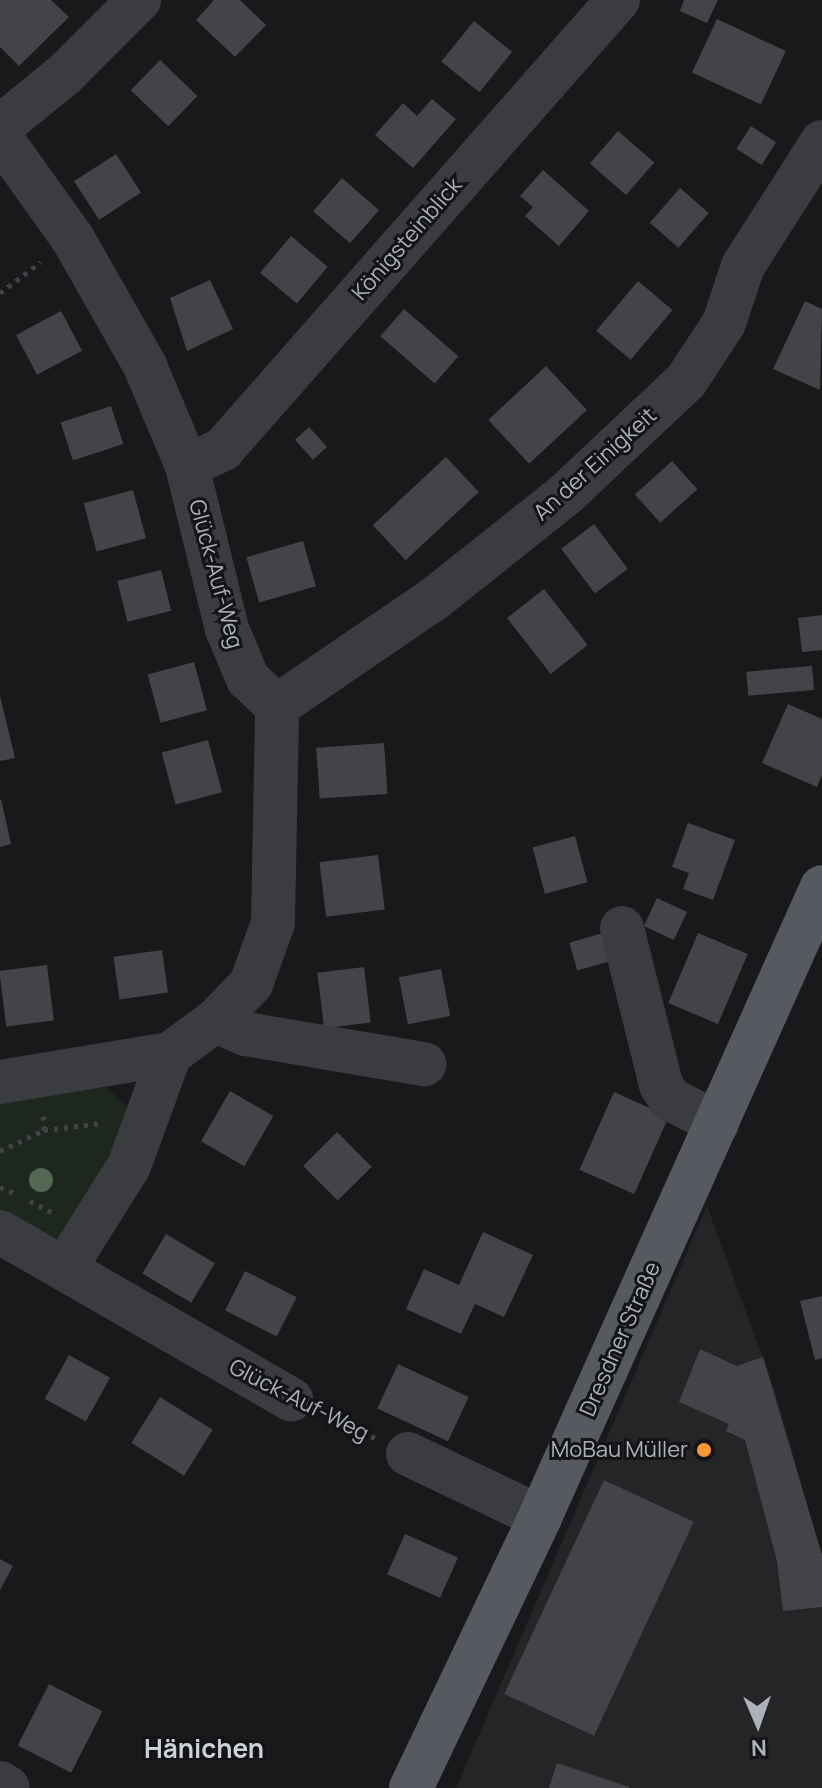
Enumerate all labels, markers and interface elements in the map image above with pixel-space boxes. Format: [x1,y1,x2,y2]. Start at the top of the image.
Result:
street label: Königsteinblick [347,172,467,306]
street label: An der Einigkeit [528,402,662,526]
street label: Glück-Auf-Weg [183,497,249,651]
street label: Dresdner Straße [574,1258,666,1420]
street label: Glück-Auf-Weg [225,1353,373,1447]
place label: MoBau Müller [551,1437,688,1463]
marker: MoBau Müller [695,1441,713,1459]
north arrow [718,1684,798,1764]
district label: Hänichen [144,1733,264,1765]
text: N [750,1733,767,1763]

